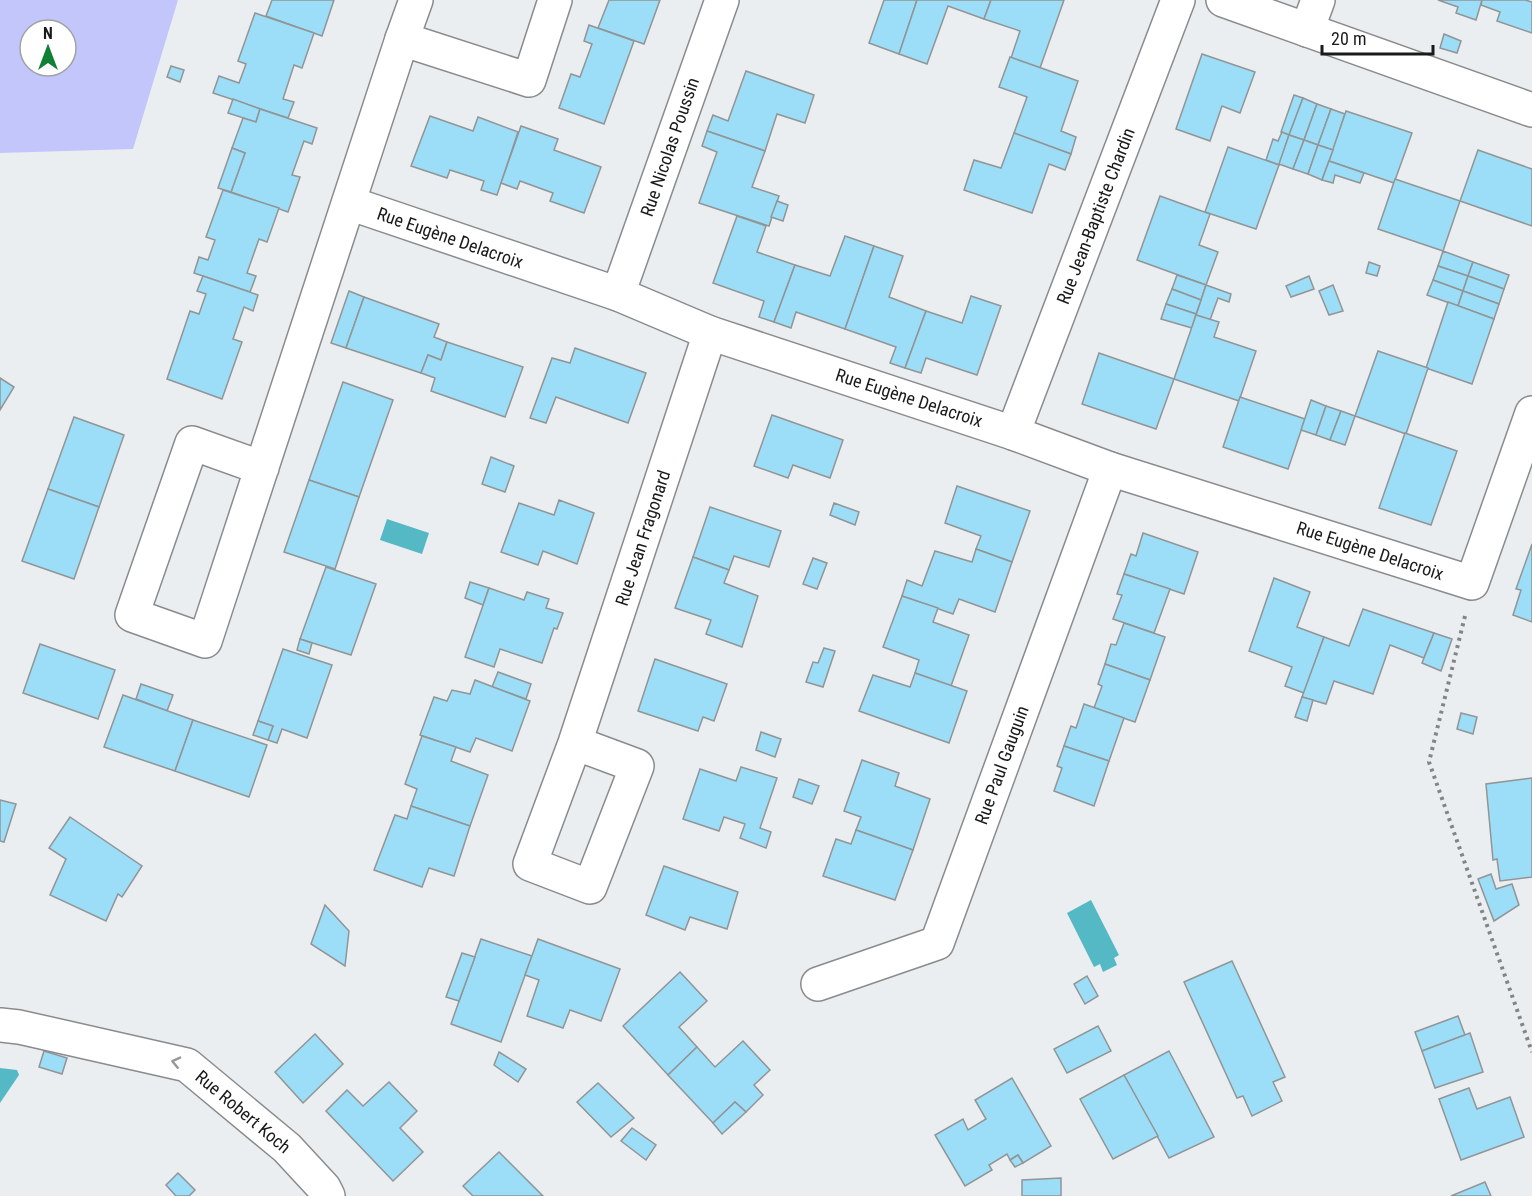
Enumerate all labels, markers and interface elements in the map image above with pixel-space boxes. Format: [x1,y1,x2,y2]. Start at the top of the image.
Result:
north arrow [18,18,78,78]
scale bar [1322,18,1433,56]
text: N [43,24,53,43]
text: 20 m [1331,28,1366,49]
street label: Rue Nicolas Poussin [636,75,703,219]
street label: Rue Jean-Baptiste Chardin [1052,125,1139,307]
street label: Rue Eugène Delacroix [374,203,526,272]
street label: Rue Eugène Delacroix [833,364,985,431]
street label: Rue Jean Fragonard [611,467,674,608]
street label: Rue Eugène Delacroix [1294,517,1446,584]
street label: Rue Paul Gauguin [970,703,1033,827]
one-way arrow [171,1056,181,1069]
street label: Rue Robert Koch [191,1066,295,1157]

